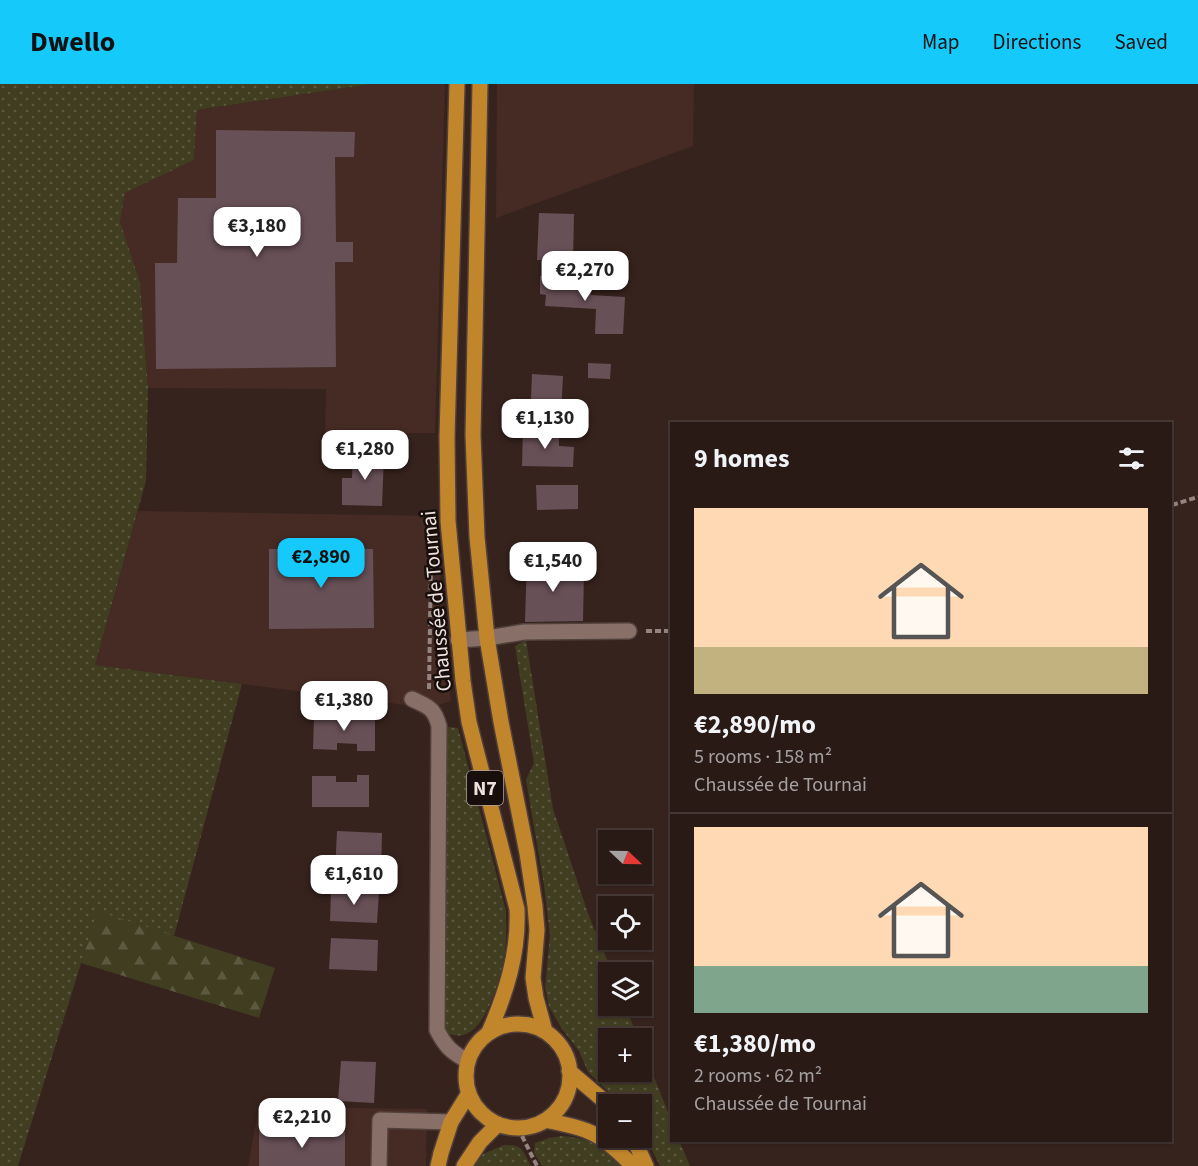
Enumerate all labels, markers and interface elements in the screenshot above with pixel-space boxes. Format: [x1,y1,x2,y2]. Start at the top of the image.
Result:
text: Dwello [30,22,115,62]
text: Map [922,27,960,57]
text: Directions [993,27,1081,57]
text: Saved [1114,27,1168,57]
pin: €3,180 [208,207,306,258]
text: €3,180 [228,212,286,240]
pin: €2,270 [536,251,634,302]
text: €2,270 [556,256,614,284]
pin: €1,130 [496,399,594,450]
text: €1,130 [516,404,574,432]
pin: €1,280 [316,430,414,481]
text: €1,280 [336,435,394,463]
text: 9 homes [694,440,789,477]
icon: filters [1115,442,1148,475]
street label: Chaussée de Tournai [413,509,459,693]
pin: €2,890 [272,538,370,589]
pin: €1,540 [504,542,602,593]
text: €2,890 [292,543,350,571]
text: €1,540 [524,547,582,575]
icon: home [867,547,975,655]
pin: €1,380 [295,681,393,732]
text: €1,380 [315,686,373,714]
text: €2,890/mo [694,706,816,743]
text: 5 rooms · 158 m² [694,743,832,771]
road number: N7 [467,771,503,805]
text: Chaussée de Tournai [694,771,867,799]
north arrow [598,830,652,884]
map controls [598,830,652,1148]
pin: €1,610 [305,855,403,906]
text: €1,610 [325,860,383,888]
icon: home [867,866,975,974]
button: locate [598,896,652,950]
button: layers [598,962,652,1016]
text: €1,380/mo [694,1025,816,1062]
button: + [598,1028,652,1082]
text: 2 rooms · 62 m² [694,1062,822,1090]
text: Chaussée de Tournai [694,1090,867,1118]
button: − [598,1094,652,1148]
pin: €2,210 [253,1098,351,1149]
text: €2,210 [273,1103,331,1131]

